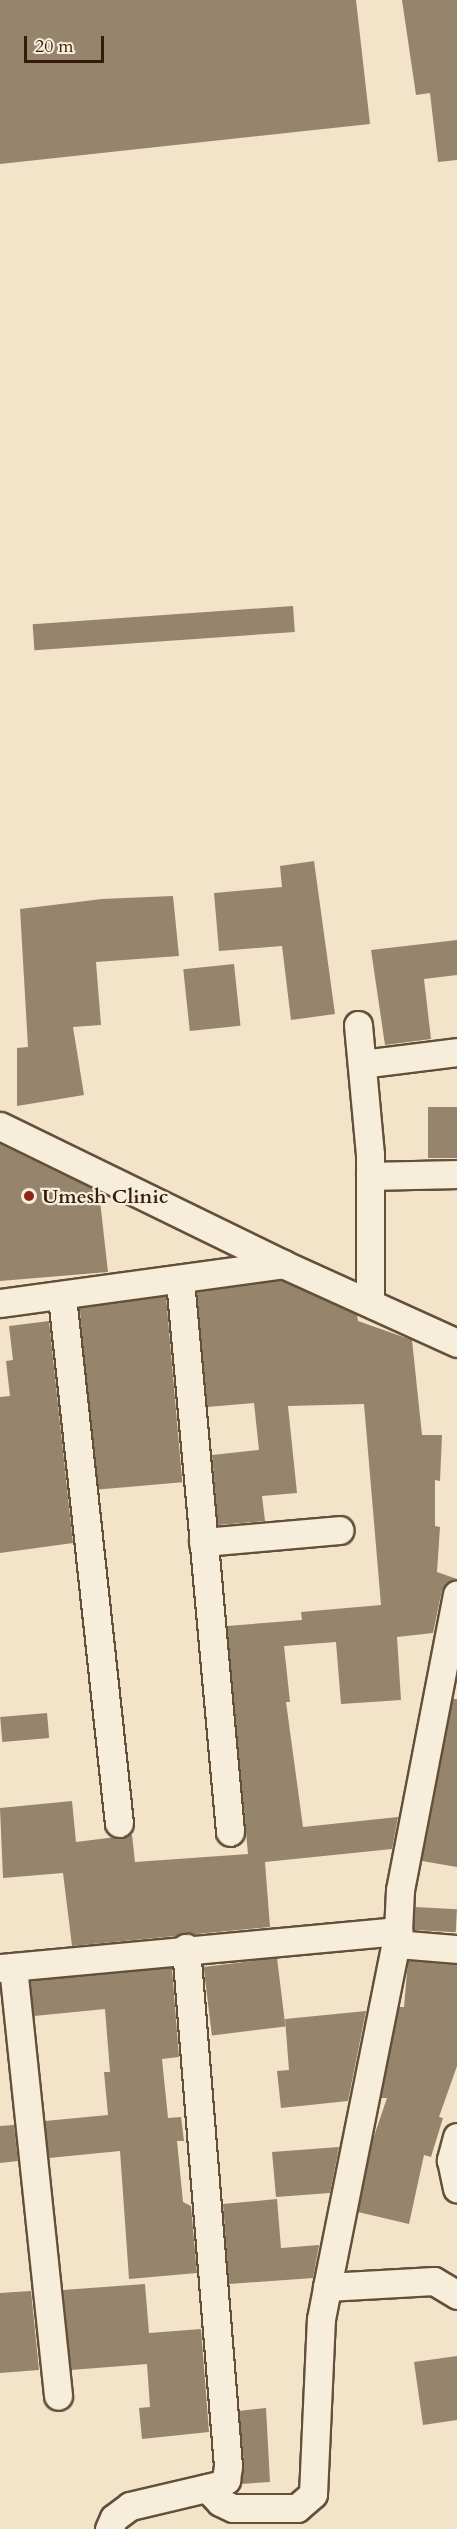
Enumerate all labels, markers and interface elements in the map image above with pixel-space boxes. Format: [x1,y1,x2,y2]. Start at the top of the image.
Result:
scale bar [27,24,106,62]
text: 20 m [35,34,74,59]
place label: Umesh Clinic [42,1184,168,1208]
marker: Umesh Clinic [20,1187,38,1205]

